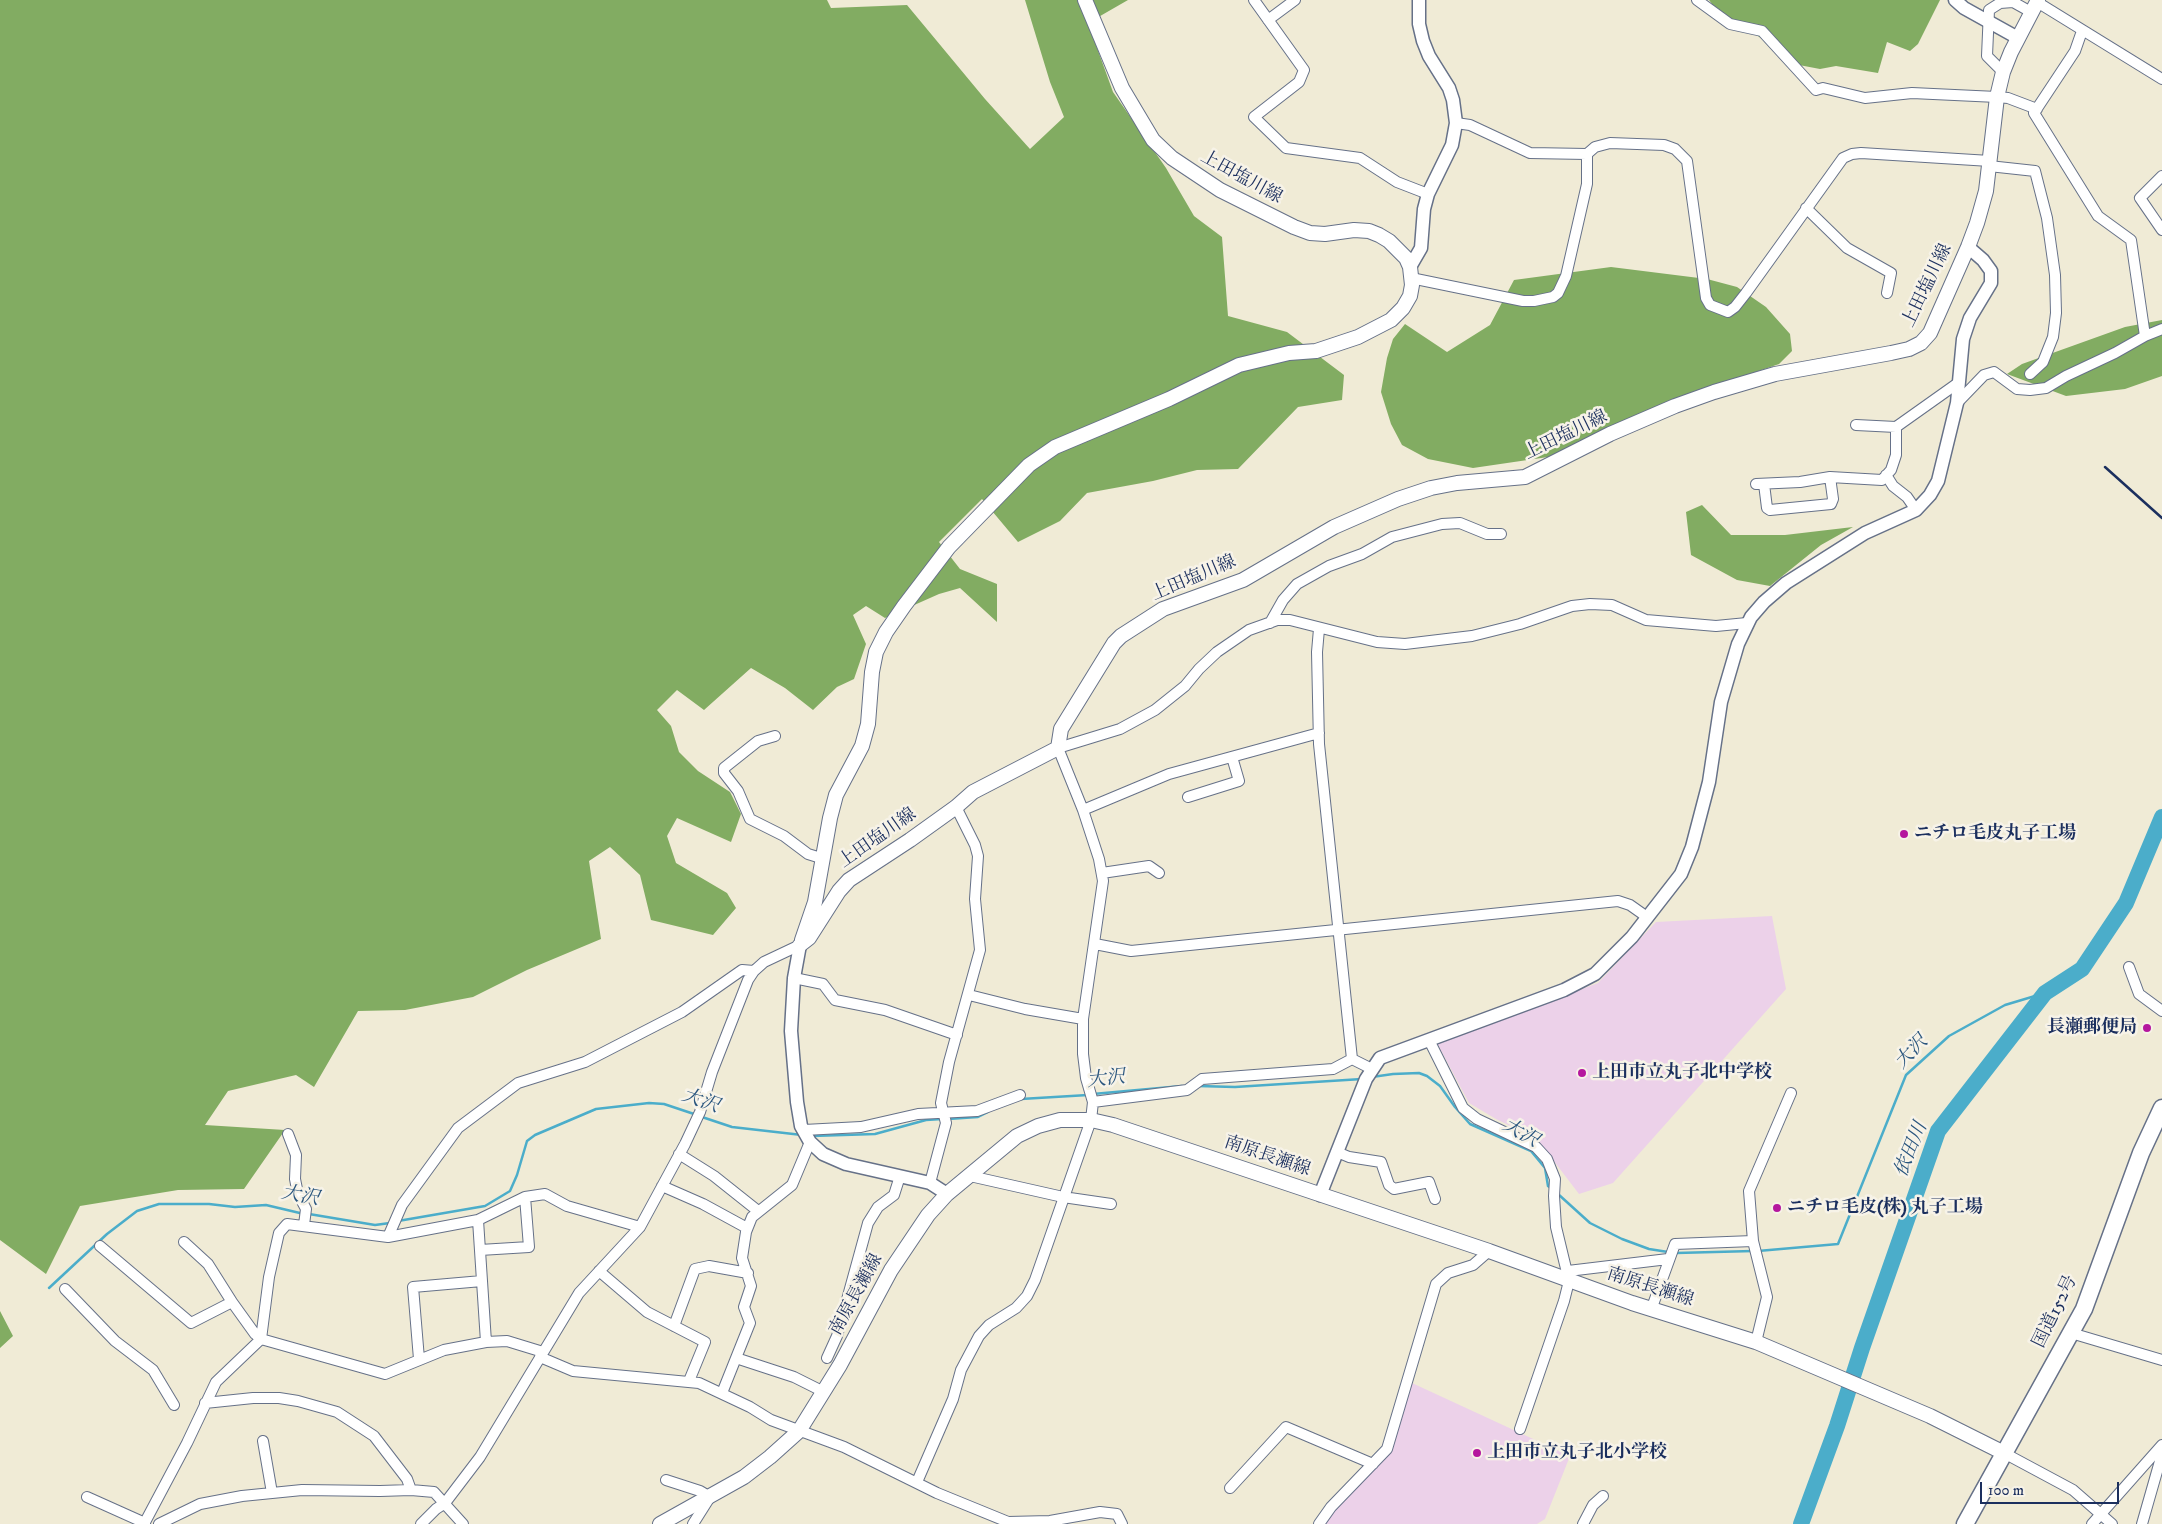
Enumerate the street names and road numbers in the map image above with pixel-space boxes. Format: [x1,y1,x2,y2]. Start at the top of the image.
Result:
street label: 上田塩川線 [1196,147,1286,209]
street label: 上田塩川線 [1899,241,1957,331]
street label: 上田塩川線 [1521,407,1611,465]
street label: 上田塩川線 [1148,551,1240,607]
street label: 上田塩川線 [835,804,921,874]
street label: 南原長瀬線 [1221,1132,1313,1182]
street label: 南原長瀬線 [826,1250,888,1340]
street label: 南原長瀬線 [1604,1264,1696,1312]
street label: 国道152号 [2029,1272,2083,1352]

